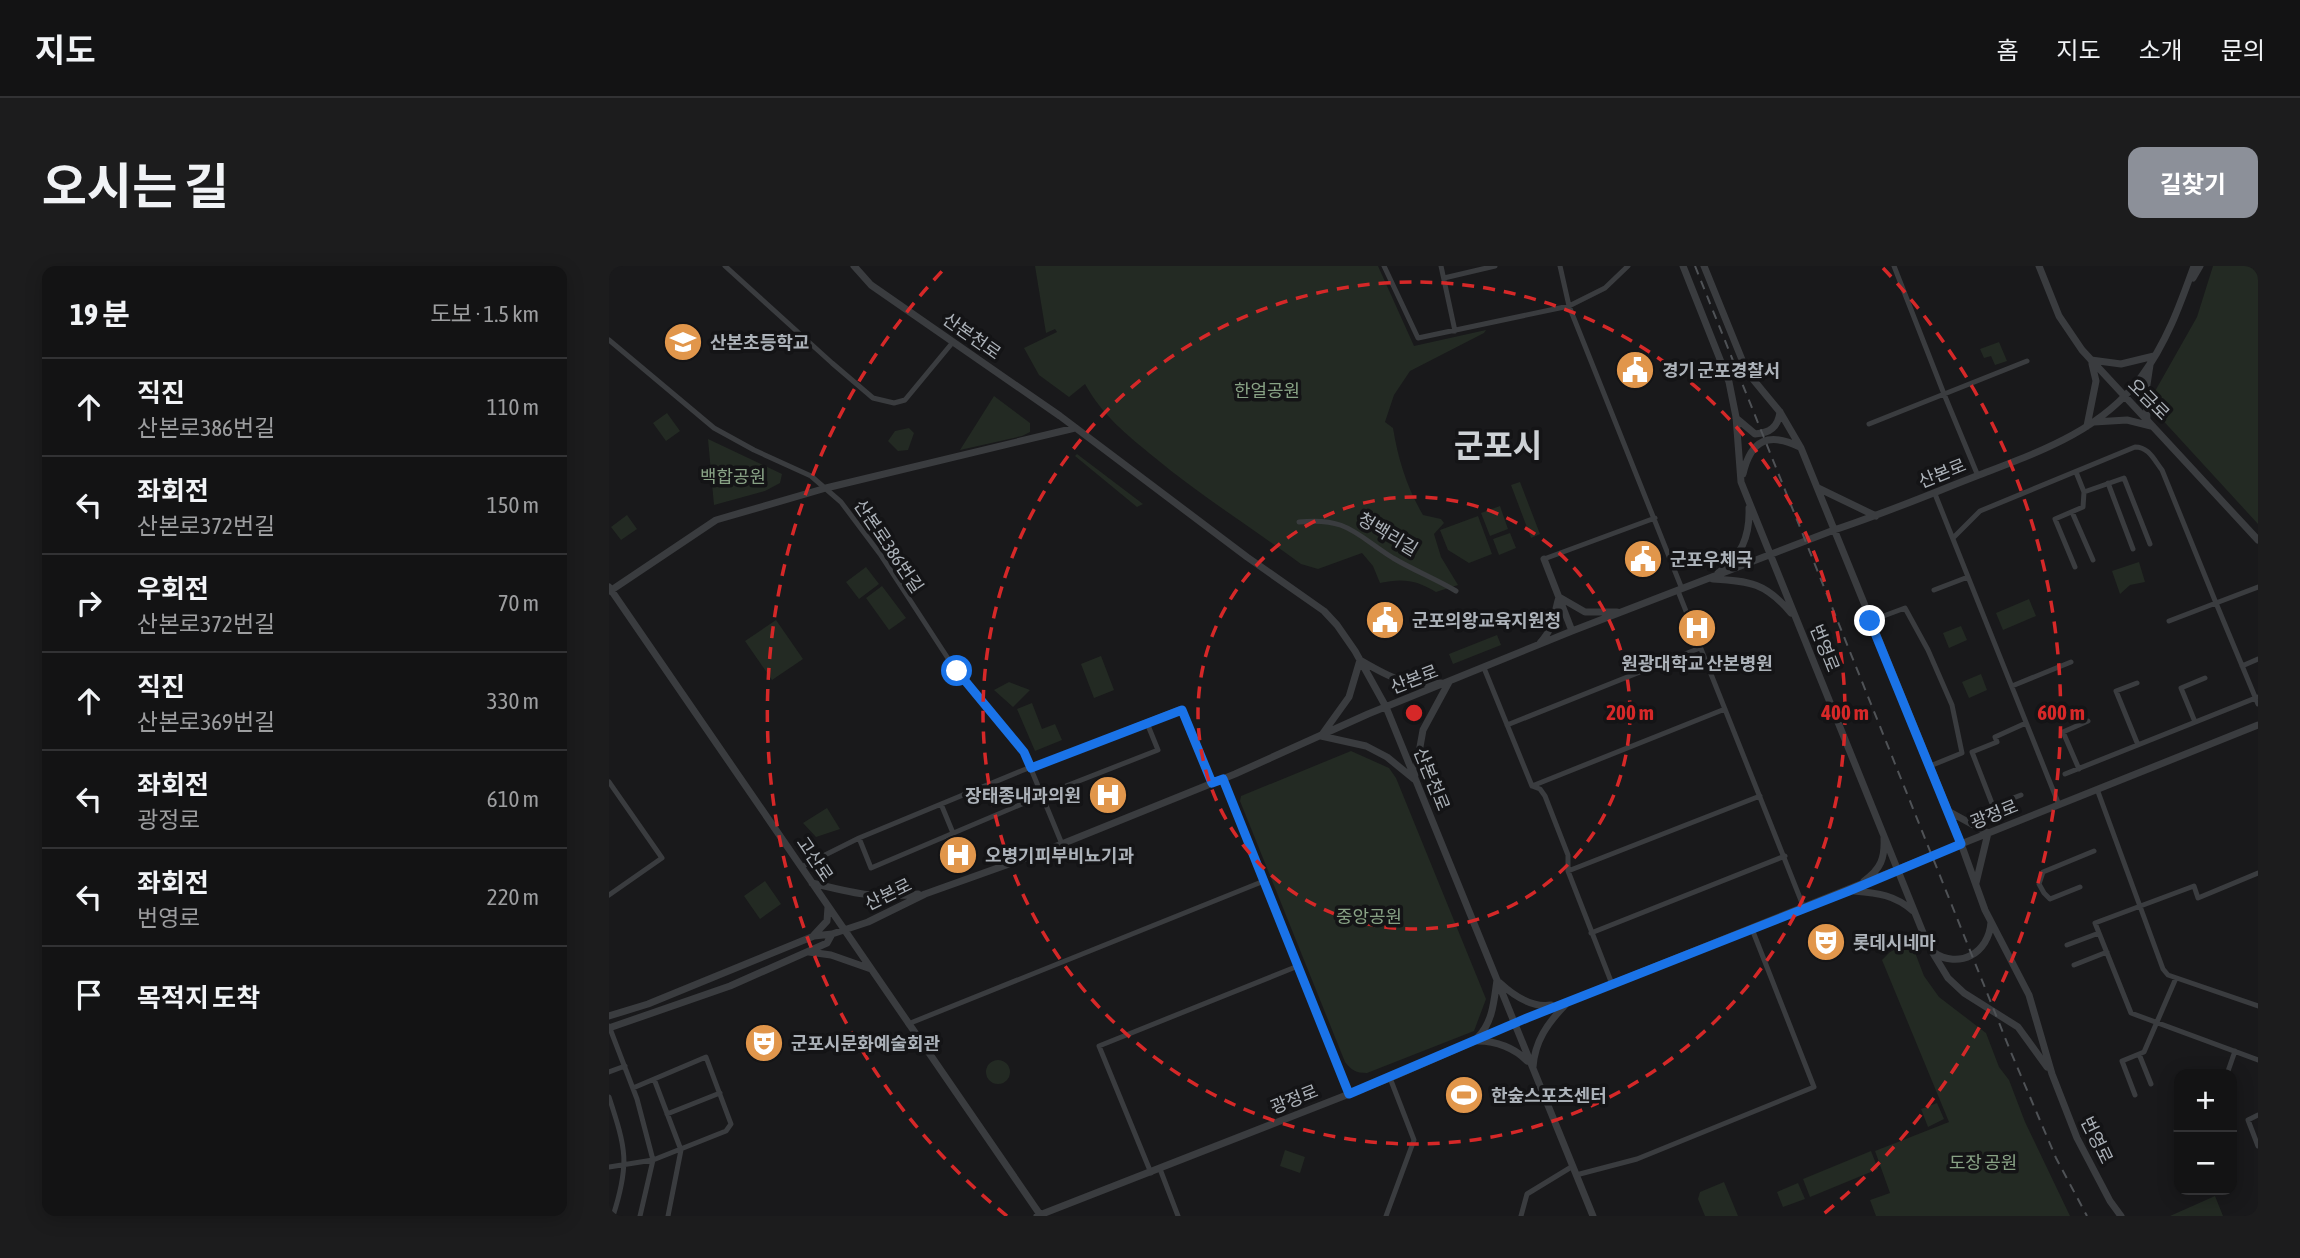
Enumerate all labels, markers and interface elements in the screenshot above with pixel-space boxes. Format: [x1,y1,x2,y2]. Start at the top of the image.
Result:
text: 지도 [35,31,96,69]
text: 홈 [1996,37,2018,64]
text: 지도 [2056,37,2101,64]
text: 소개 [2139,37,2183,64]
text: 문의 [2221,37,2265,64]
button: 길찾기 [2128,147,2258,218]
text: 오시는 길 [42,158,229,214]
text: 19 분 [70,297,130,331]
text: 도보 · 1.5 km [430,301,539,327]
street label: 산본천로 [939,308,1005,364]
school or university icon: 산본초등학교 [662,321,704,363]
place label: 산본초등학교 [710,332,809,353]
public building icon: 경기 군포경찰서 [1614,349,1656,391]
place label: 경기 군포경찰서 [1662,360,1780,381]
street label: 오금로 [2124,374,2174,424]
text: 직진 [137,378,185,408]
park label: 한얼공원 [1234,380,1300,401]
icon: ahead [70,388,108,426]
text: 110 m [487,394,539,420]
text: 산본로386번길 [137,415,275,441]
district label: 군포시 [1454,427,1542,464]
street label: 산본로 [1915,454,1969,492]
park label: 백합공원 [700,466,766,487]
text: 좌회전 [137,476,209,506]
icon: left [70,486,108,524]
text: 150 m [487,492,539,518]
street label: 산본로386번길 [850,495,928,597]
street label: 청백리길 [1354,508,1422,560]
text: 산본로372번길 [137,513,275,539]
public building icon: 군포우체국 [1622,538,1664,580]
place label: 군포우체국 [1670,549,1753,570]
text: 우회전 [137,574,209,604]
icon: right [70,584,108,622]
text: 70 m [498,590,539,616]
public building icon: 군포의왕교육지원청 [1364,599,1406,641]
route end [1854,605,1885,636]
hospital icon: 원광대학교 산본병원 [1676,607,1718,649]
place label: 군포의왕교육지원청 [1412,610,1561,631]
text: 산본로372번길 [137,611,275,637]
street label: 번영로 [1806,621,1844,675]
place label: 원광대학교 산본병원 [1621,653,1773,674]
route start [941,655,972,686]
street label: 산본로 [1387,660,1441,698]
text: 직진 [137,672,185,702]
icon: ahead [70,682,108,720]
text: 330 m [487,688,539,714]
text: 200 m [1606,700,1654,724]
text: 400 m [1820,700,1869,724]
text: 600 m [2037,700,2085,724]
centre of rings [1402,701,1426,725]
text: 산본로369번길 [137,709,275,735]
street label: 산본천로 [1410,744,1454,814]
text: 좌회전 [137,770,209,800]
hospital icon: 장태종내과의원 [1087,774,1129,816]
icon: left [70,780,108,818]
place label: 장태종내과의원 [965,785,1081,806]
text: 610 m [487,786,539,812]
street label: 광정로 [1967,795,2021,833]
text: 광정로 [137,807,200,833]
street label: 고산로 [792,833,838,885]
hospital icon: 오병기피부비뇨기과 [937,834,979,876]
place label: 오병기피부비뇨기과 [985,845,1134,866]
text: 좌회전 [137,868,209,898]
street label: 산본로 [861,874,915,914]
icon: left [70,878,108,916]
text: 220 m [487,884,539,910]
text: 번영로 [137,905,200,931]
park label: 중앙공원 [1336,906,1402,927]
theatre icon: 롯데시네마 [1805,921,1847,963]
place label: 롯데시네마 [1853,932,1936,953]
icon: arrive [70,976,108,1014]
text: 목적지 도착 [137,983,260,1013]
theatre icon: 군포시문화예술회관 [743,1022,785,1064]
place label: 군포시문화예술회관 [791,1033,940,1054]
map controls [2174,1069,2237,1195]
button: + [2174,1069,2237,1132]
sports icon: 한숲스포츠센터 [1443,1074,1485,1116]
street label: 광정로 [1267,1080,1321,1118]
place label: 한숲스포츠센터 [1491,1085,1607,1106]
street label: 번영로 [2077,1113,2117,1167]
button: − [2174,1132,2237,1195]
park label: 도장 공원 [1949,1152,2017,1173]

